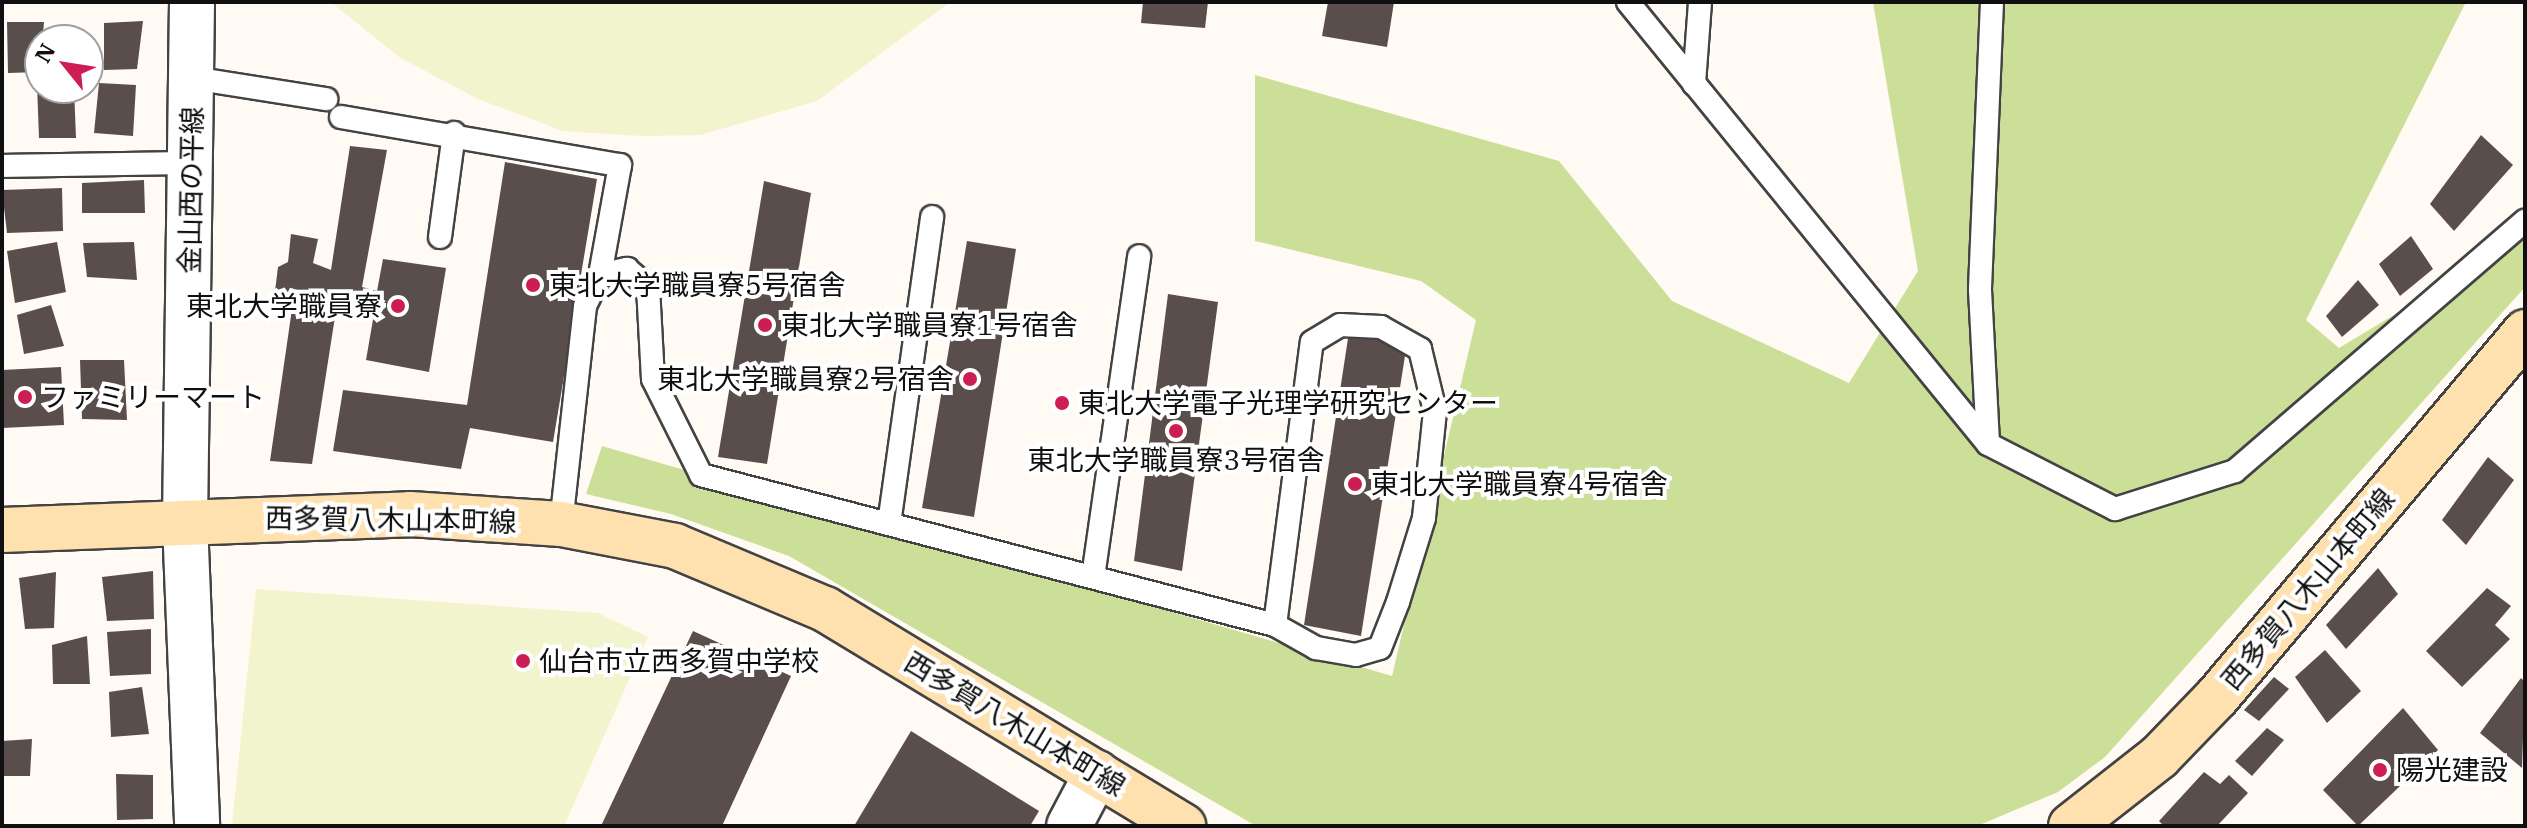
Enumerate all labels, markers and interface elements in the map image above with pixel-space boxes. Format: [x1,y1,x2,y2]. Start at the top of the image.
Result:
north arrow [24,24,104,104]
text: N [28,38,61,68]
street label: 金山西の平線 [173,106,209,274]
place label: 東北大学職員寮5号宿舎 [549,268,846,302]
marker: 東北大学職員寮5号宿舎 [524,276,542,294]
place label: 東北大学職員寮 [186,289,382,323]
marker: 東北大学職員寮 [389,297,407,315]
place label: 東北大学職員寮1号宿舎 [781,308,1078,342]
marker: 東北大学職員寮1号宿舎 [756,316,774,334]
place label: 東北大学職員寮2号宿舎 [657,362,954,396]
marker: 東北大学職員寮2号宿舎 [961,370,979,388]
place label: ファミリーマート [41,380,265,414]
place label: 東北大学電子光理学研究センター [1078,386,1498,420]
marker: ファミリーマート [16,388,34,406]
marker: 東北大学電子光理学研究センター [1053,394,1071,412]
marker: 東北大学職員寮3号宿舎 [1167,422,1185,440]
place label: 東北大学職員寮3号宿舎 [1028,443,1324,477]
place label: 東北大学職員寮4号宿舎 [1371,467,1668,501]
marker: 東北大学職員寮4号宿舎 [1346,475,1364,493]
street label: 西多賀八木山本町線 [2214,482,2402,696]
street label: 西多賀八木山本町線 [265,501,517,539]
place label: 仙台市立西多賀中学校 [539,644,819,678]
street label: 西多賀八木山本町線 [898,645,1132,803]
marker: 仙台市立西多賀中学校 [514,652,532,670]
place label: 陽光建設 [2396,753,2508,787]
marker: 陽光建設 [2371,761,2389,779]

